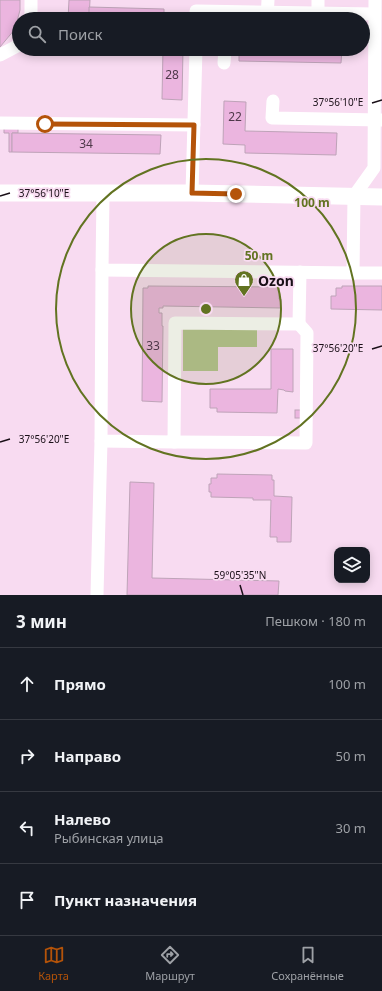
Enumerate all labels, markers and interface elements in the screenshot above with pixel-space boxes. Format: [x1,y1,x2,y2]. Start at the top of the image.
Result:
search box [12,12,370,56]
icon: search [26,23,48,45]
text: Поиск [58,24,103,44]
house number: 28 [165,66,179,83]
text: 37°56'10"E [313,95,363,109]
house number: 22 [228,108,242,125]
route start [36,115,54,133]
house number: 34 [79,135,93,152]
route end [227,185,245,203]
text: 37°56'10"E [19,186,69,200]
text: 100 m [294,194,330,211]
text: 50 m [245,247,273,264]
shop icon: Ozon [233,269,255,297]
place label: Ozon [258,271,294,290]
centre of rings [199,302,213,316]
house number: 33 [146,337,160,354]
text: 37°56'20"E [313,341,363,355]
text: 37°56'20"E [19,432,69,446]
map controls [334,547,370,583]
button: layers [334,547,370,583]
text: 59°05'35"N [214,568,266,582]
text: 3 мин [16,610,67,633]
text: Пешком · 180 m [265,612,366,630]
icon: ahead [16,673,38,695]
text: Прямо [54,674,106,694]
text: 100 m [328,675,366,693]
icon: right [16,745,38,767]
text: Направо [54,746,121,766]
text: 50 m [336,747,366,765]
text: Налево [54,809,111,829]
icon: left [16,817,38,839]
text: 30 m [336,819,366,837]
text: Рыбинская улица [54,829,164,847]
icon: arrive [16,889,38,911]
text: Пункт назначения [54,890,197,910]
tab: Карта [38,944,69,983]
tab: Маршрут [145,944,195,983]
tab: Сохранённые [271,944,344,983]

